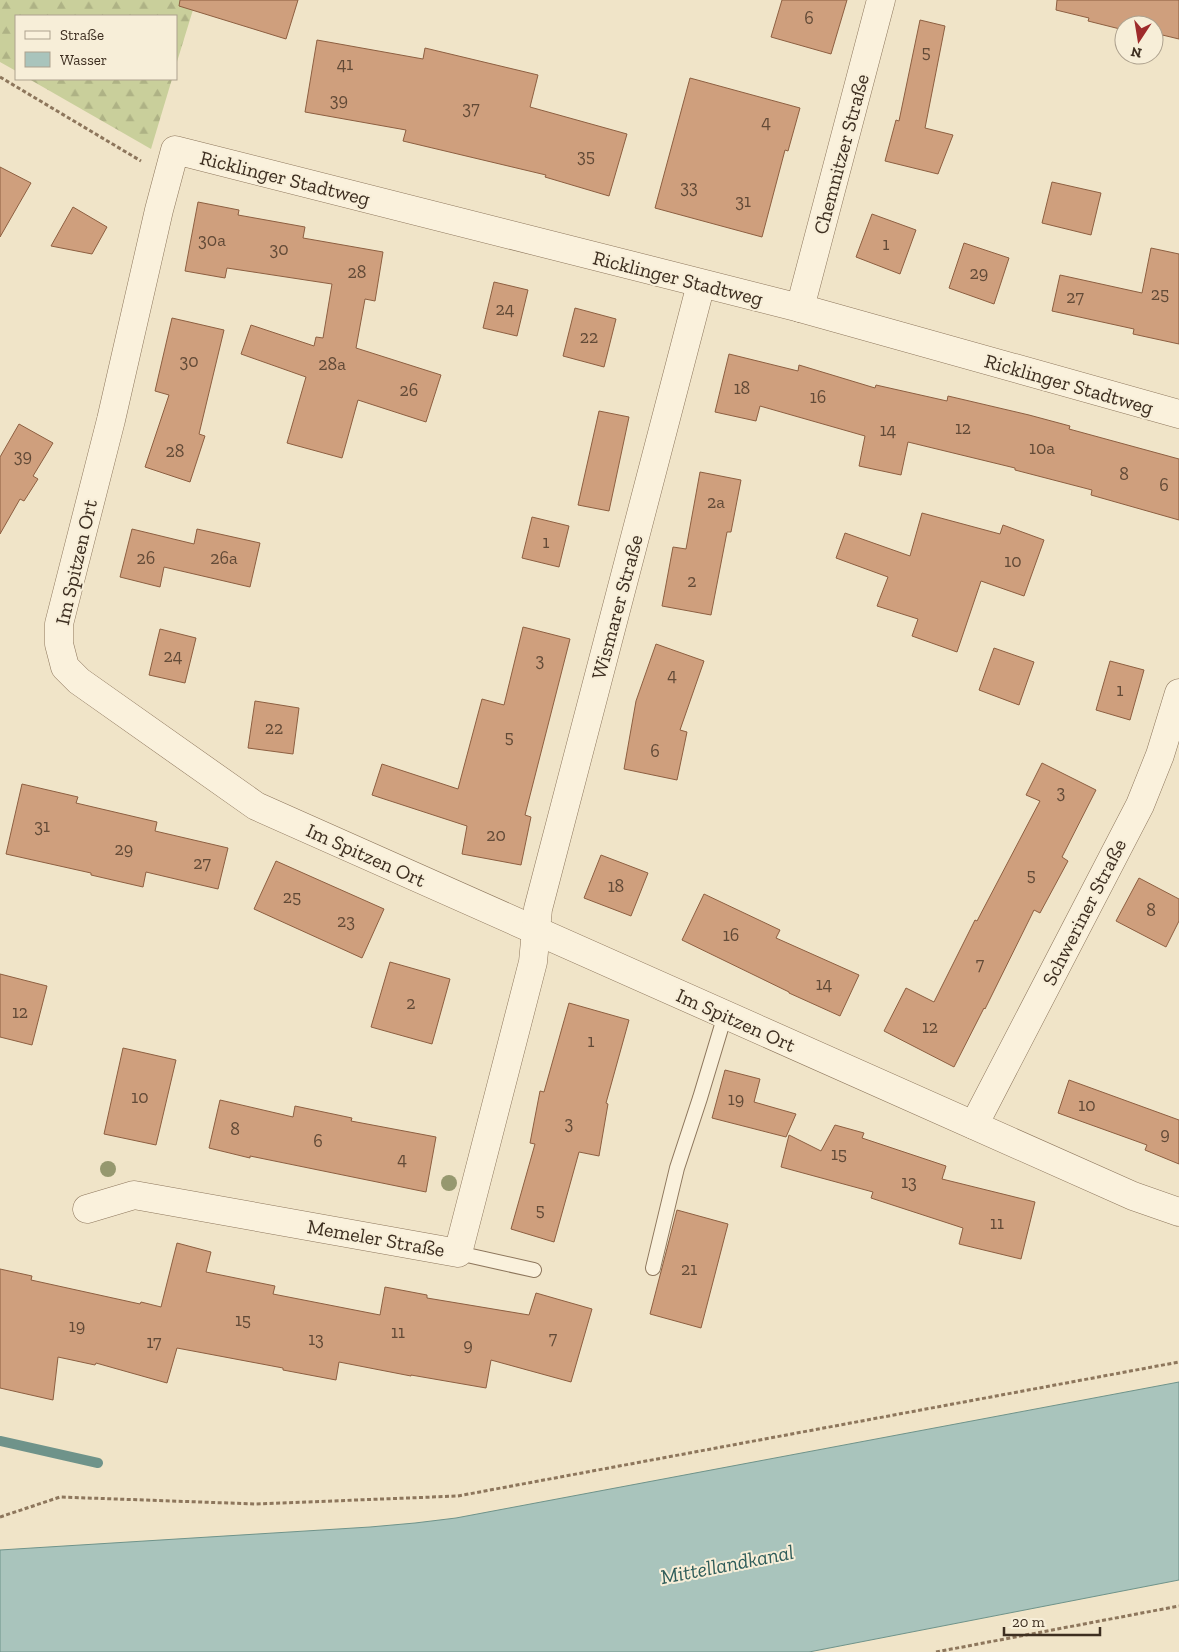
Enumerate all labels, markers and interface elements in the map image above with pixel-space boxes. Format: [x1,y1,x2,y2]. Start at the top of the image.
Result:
house number: 6 [804,7,814,29]
legend [15,15,178,80]
north arrow [1114,15,1164,65]
text: Straße [60,26,104,44]
house number: 5 [921,41,931,63]
text: N [1129,43,1143,62]
text: Wasser [60,51,107,69]
house number: 41 [337,53,353,75]
street label: Chemnitzer Straße [808,71,874,237]
house number: 39 [330,89,348,111]
house number: 37 [462,97,480,119]
house number: 4 [761,111,771,133]
street label: Ricklinger Stadtweg [197,145,373,211]
house number: 35 [577,145,595,167]
house number: 33 [680,176,698,198]
house number: 31 [735,190,751,212]
house number: 30a [198,229,226,251]
house number: 1 [883,233,890,255]
house number: 30 [269,238,289,260]
street label: Ricklinger Stadtweg [590,245,766,311]
house number: 28 [348,261,366,283]
house number: 29 [970,262,988,284]
house number: 25 [1151,283,1169,305]
house number: 27 [1066,286,1084,308]
house number: 24 [496,298,515,320]
house number: 22 [580,326,598,348]
street label: Ricklinger Stadtweg [982,348,1156,420]
house number: 30 [179,350,199,372]
house number: 28a [318,353,346,375]
house number: 18 [734,377,750,399]
house number: 26 [400,379,418,401]
house number: 16 [810,386,826,408]
house number: 12 [955,417,971,439]
house number: 14 [880,419,897,441]
house number: 10a [1029,437,1055,459]
house number: 28 [166,440,184,462]
house number: 39 [14,445,32,467]
house number: 8 [1119,463,1129,485]
house number: 6 [1159,474,1169,496]
house number: 2a [707,491,725,513]
street label: Im Spitzen Ort [50,496,102,627]
house number: 1 [543,531,550,553]
street label: Wismarer Straße [586,532,648,682]
house number: 26 [137,547,155,569]
house number: 26a [210,547,238,569]
house number: 10 [1004,550,1022,572]
house number: 2 [687,570,697,592]
house number: 24 [164,645,183,667]
house number: 3 [536,649,545,671]
house number: 4 [667,664,677,686]
house number: 1 [1117,679,1124,701]
house number: 22 [265,717,283,739]
house number: 5 [504,726,514,748]
house number: 6 [650,740,660,762]
house number: 3 [1057,781,1066,803]
house number: 31 [34,815,50,837]
street label: Im Spitzen Ort [303,818,430,892]
house number: 20 [486,824,506,846]
street label: Schweriner Straße [1037,835,1131,989]
house number: 29 [115,838,133,860]
house number: 27 [193,852,211,874]
house number: 5 [1026,864,1036,886]
house number: 18 [608,875,624,897]
house number: 25 [283,886,301,908]
house number: 8 [1146,899,1156,921]
house number: 23 [337,910,355,932]
house number: 16 [723,924,739,946]
house number: 7 [976,953,985,975]
house number: 14 [816,973,833,995]
street label: Im Spitzen Ort [673,983,800,1057]
house number: 2 [406,992,416,1014]
house number: 12 [12,1001,28,1023]
house number: 12 [922,1016,938,1038]
house number: 1 [588,1030,595,1052]
house number: 10 [131,1086,149,1108]
house number: 19 [728,1088,744,1110]
house number: 10 [1078,1094,1096,1116]
house number: 3 [565,1112,574,1134]
house number: 8 [230,1118,240,1140]
house number: 9 [1160,1123,1170,1145]
house number: 6 [313,1130,323,1152]
house number: 15 [831,1143,847,1165]
house number: 4 [397,1148,407,1170]
house number: 13 [901,1171,917,1193]
house number: 5 [535,1199,545,1221]
house number: 11 [990,1212,1004,1234]
street label: Memeler Straße [305,1214,447,1262]
house number: 21 [681,1258,697,1280]
house number: 15 [235,1309,251,1331]
house number: 19 [69,1315,85,1337]
house number: 11 [391,1321,405,1343]
house number: 7 [549,1327,558,1349]
house number: 13 [308,1328,324,1350]
house number: 17 [146,1331,162,1353]
house number: 9 [463,1334,473,1356]
water label: Mittellandkanal [658,1539,796,1589]
scale bar [1004,1604,1100,1636]
text: 20 m [1012,1613,1045,1631]

